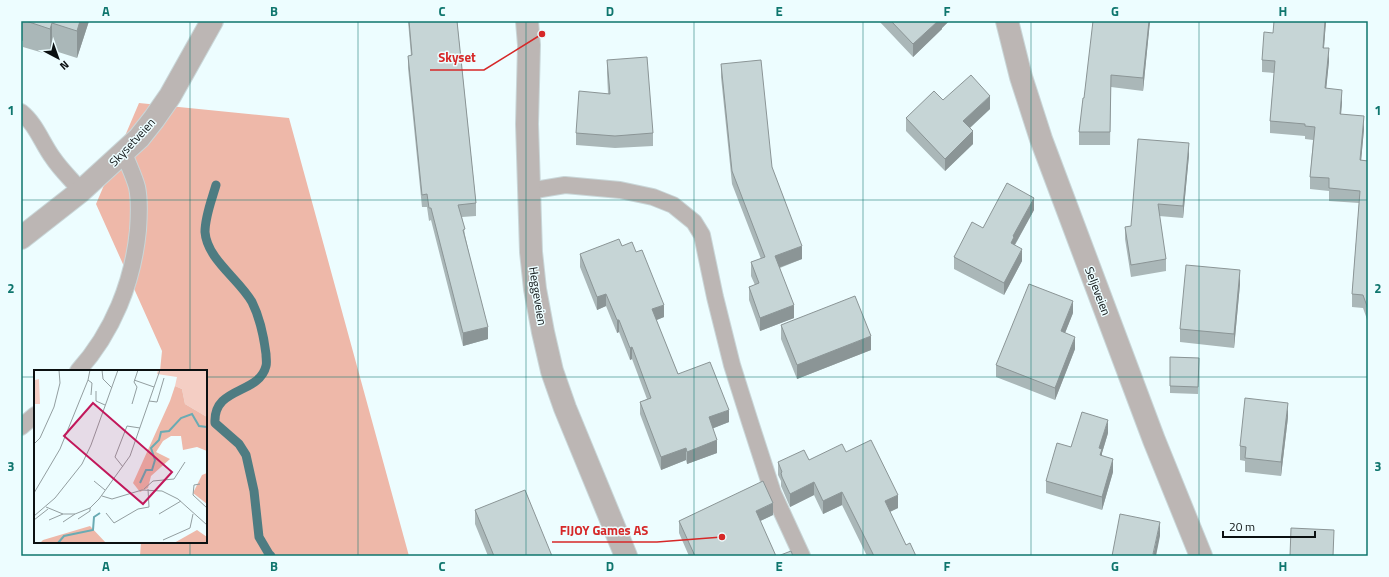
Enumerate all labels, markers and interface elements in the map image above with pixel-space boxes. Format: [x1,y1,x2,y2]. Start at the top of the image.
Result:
text: A [102,1,110,21]
text: B [270,1,278,21]
text: C [438,1,446,21]
text: D [606,1,614,21]
text: E [775,1,783,21]
text: F [944,1,951,21]
text: G [1111,1,1119,21]
text: H [1279,1,1287,21]
north arrow [38,38,78,78]
callout: Skyset [430,45,484,70]
text: Skyset [438,47,476,67]
text: N [56,57,73,74]
text: 1 [7,100,15,120]
text: 1 [1374,100,1382,120]
street label: Skysetveien [104,113,160,171]
street label: Seljeveien [1080,264,1116,318]
street label: Heggeveien [524,265,552,327]
text: 2 [7,278,15,298]
text: 2 [1374,278,1382,298]
inset map [34,370,207,543]
text: 3 [7,456,15,476]
text: 3 [1374,456,1382,476]
scale bar [1223,513,1315,539]
callout: FIJOY Games AS [552,517,657,542]
text: 20 m [1229,517,1255,536]
text: FIJOY Games AS [560,520,648,540]
text: A [102,556,110,576]
text: B [270,556,278,576]
text: C [438,556,446,576]
text: D [606,556,614,576]
text: E [775,556,783,576]
text: F [944,556,951,576]
text: G [1111,556,1119,576]
text: H [1279,556,1287,576]

